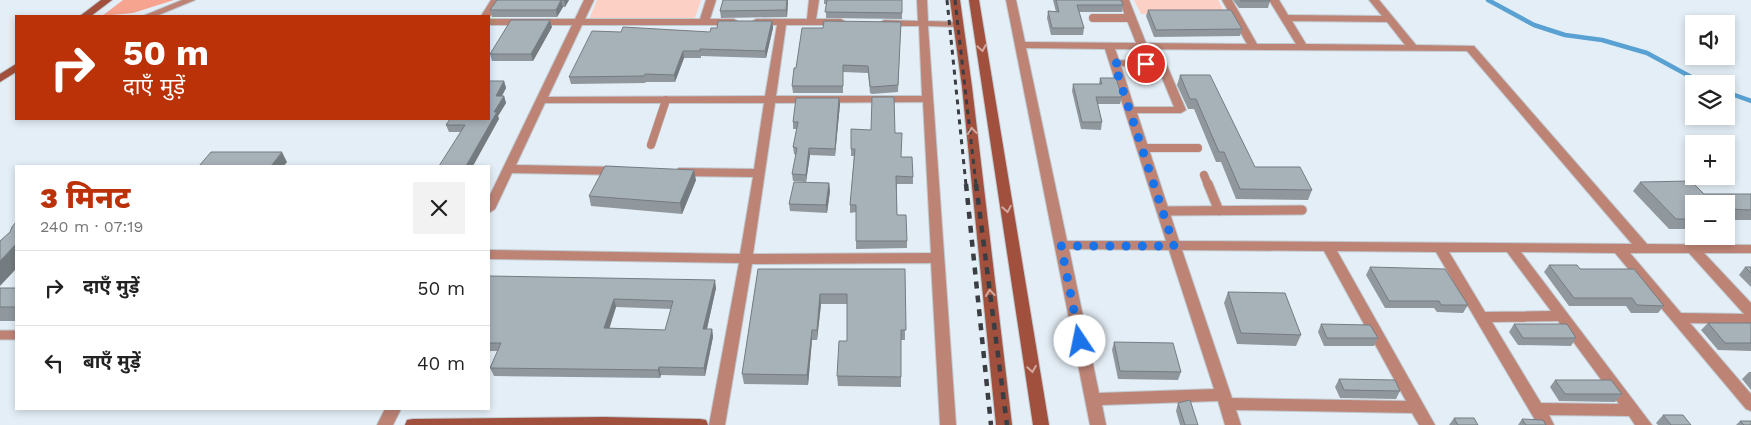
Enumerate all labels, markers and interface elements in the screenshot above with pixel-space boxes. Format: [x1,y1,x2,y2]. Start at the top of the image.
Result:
map controls [1685,15,1735,245]
button: sound [1685,15,1735,65]
text: 50 m [123,32,209,74]
icon: right [40,35,105,100]
pin [1125,43,1167,85]
one-way arrow [977,44,987,52]
icon: arrive [1132,50,1160,78]
text: दाएँ मुड़ें [123,74,185,99]
button: layers [1685,75,1735,125]
one-way arrow [967,127,978,135]
button: + [1685,135,1735,185]
text: 3 मिनट [40,180,131,215]
button: close [413,182,465,234]
button: − [1685,195,1735,245]
one-way arrow [1002,204,1012,213]
text: 240 m · 07:19 [40,217,143,236]
icon: right [40,274,68,302]
text: दाएँ मुड़ें [83,275,139,298]
text: 50 m [418,277,465,300]
one-way arrow [985,289,996,297]
position arrow [1053,314,1105,366]
icon: left [40,349,68,377]
text: बाएँ मुड़ें [83,350,141,373]
text: 40 m [417,352,465,375]
one-way arrow [1026,366,1037,374]

